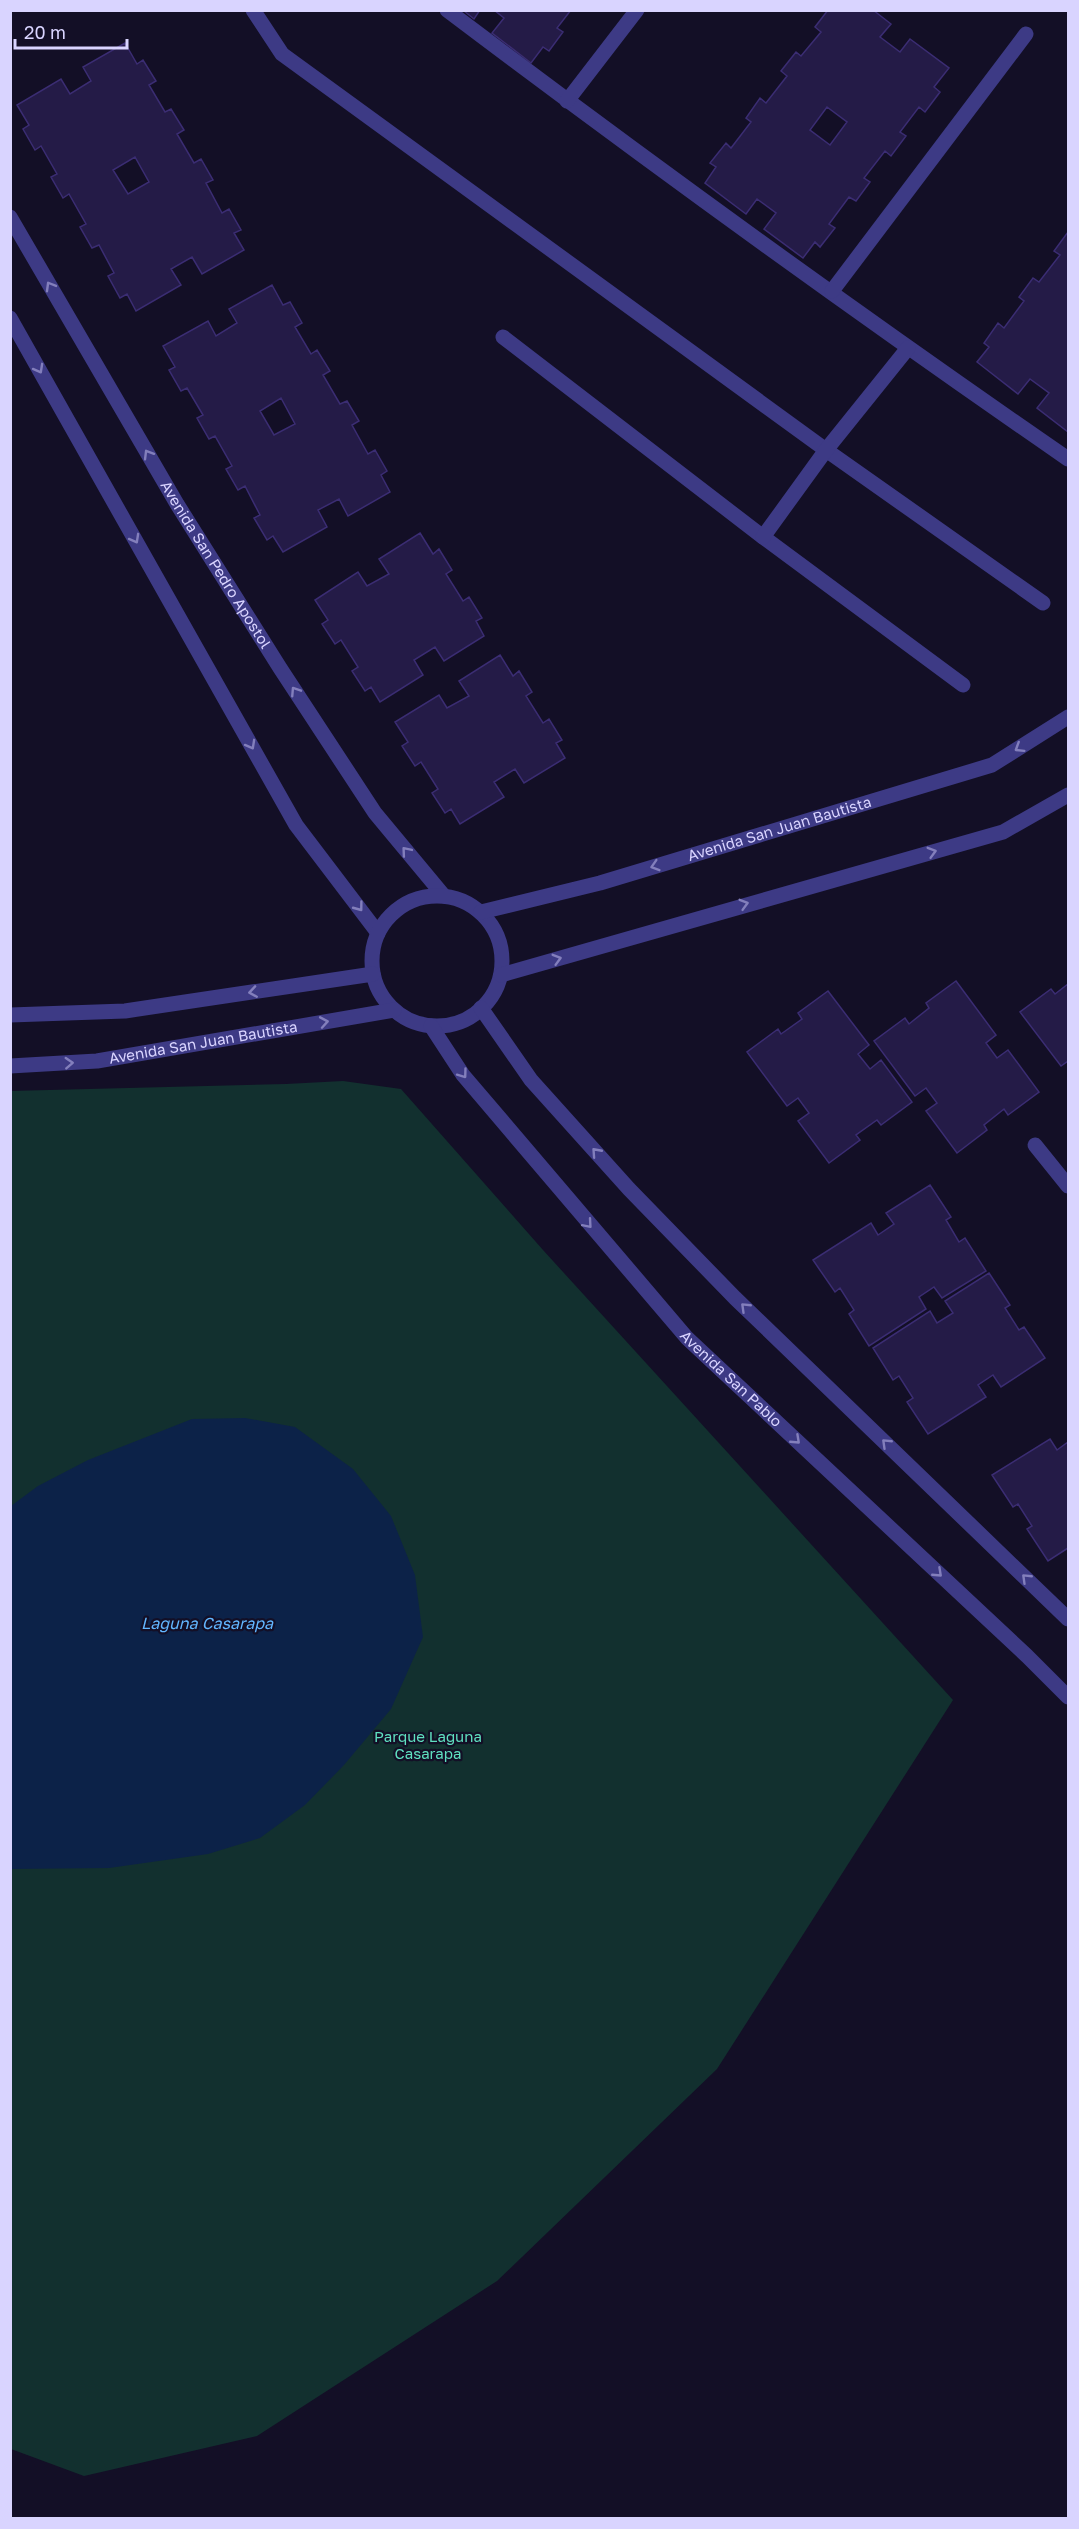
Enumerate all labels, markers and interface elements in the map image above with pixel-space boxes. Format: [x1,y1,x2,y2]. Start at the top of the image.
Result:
scale bar [15,12,128,50]
text: 20 m [24,21,66,43]
one-way arrow [45,282,57,292]
one-way arrow [32,363,43,373]
one-way arrow [143,450,155,460]
street label: Avenida San Pedro Apostol [157,477,275,651]
one-way arrow [128,533,139,543]
one-way arrow [291,687,303,697]
one-way arrow [244,739,256,749]
one-way arrow [1015,741,1025,753]
street label: Avenida San Juan Bautista [685,792,873,864]
one-way arrow [403,847,414,858]
one-way arrow [926,847,937,859]
one-way arrow [650,859,661,871]
one-way arrow [738,899,749,911]
one-way arrow [352,901,363,912]
one-way arrow [552,953,562,966]
one-way arrow [248,985,258,998]
one-way arrow [318,1016,328,1029]
street label: Avenida San Juan Bautista [108,1017,299,1067]
one-way arrow [64,1056,73,1069]
one-way arrow [456,1068,467,1079]
one-way arrow [592,1148,603,1159]
one-way arrow [581,1217,592,1228]
one-way arrow [742,1304,753,1315]
street label: Avenida San Pablo [677,1327,786,1430]
one-way arrow [789,1433,800,1444]
one-way arrow [883,1439,894,1450]
one-way arrow [932,1566,942,1577]
one-way arrow [1023,1574,1033,1585]
water label: Laguna Casarapa [141,1613,274,1633]
park label: Parque Laguna Casarapa [374,1727,482,1762]

